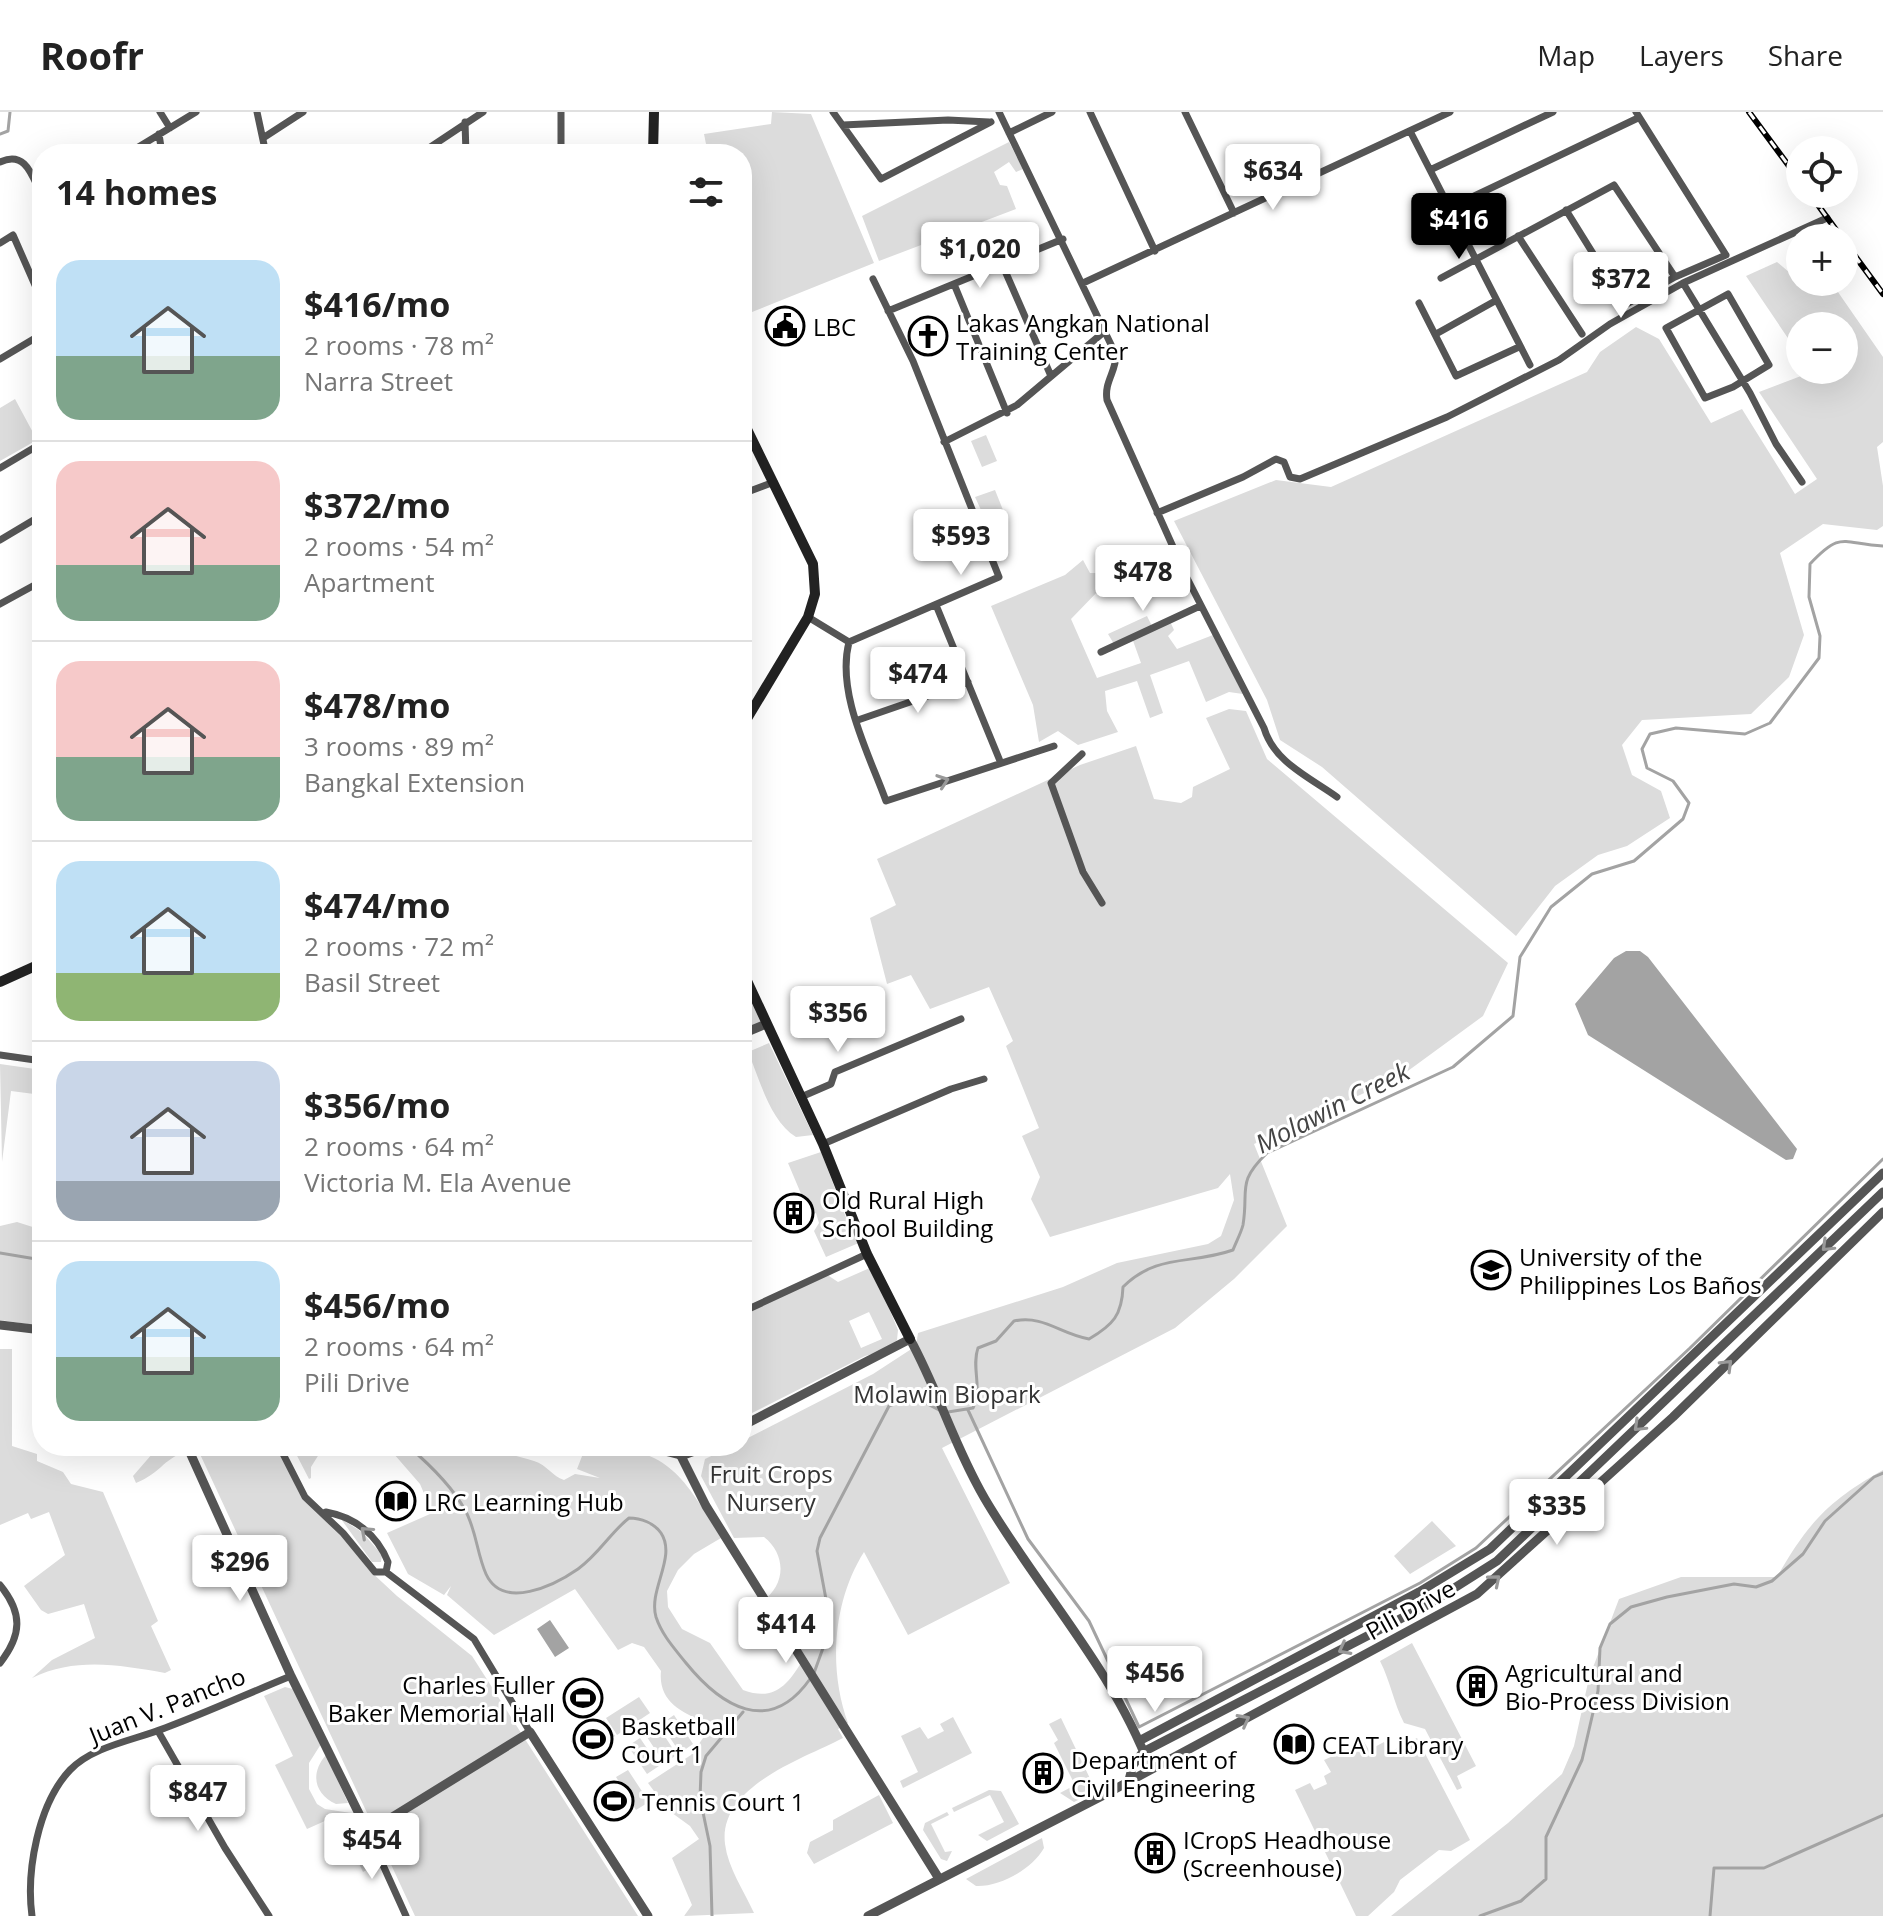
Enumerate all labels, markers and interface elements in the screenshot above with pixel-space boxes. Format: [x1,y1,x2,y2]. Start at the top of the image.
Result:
text: Roofr [40,29,144,81]
text: Map [1537,36,1595,74]
text: Layers [1639,36,1724,74]
text: Share [1768,36,1843,74]
map controls [1786,136,1858,384]
button: locate [1786,136,1858,208]
pin: $634 [1226,144,1320,212]
text: $634 [1243,152,1303,188]
text: 14 homes [56,169,217,215]
icon: filters [684,170,728,214]
pin: $416 [1412,193,1506,261]
text: $416 [1429,201,1489,237]
pin: $1,020 [915,222,1045,290]
button: + [1786,224,1858,296]
text: $1,020 [939,230,1021,266]
pin: $372 [1574,252,1668,320]
text: $372 [1591,260,1651,296]
text: $416/mo [304,281,450,327]
icon: home [120,292,216,388]
public building icon: LBC [764,305,806,347]
place label: Lakas Angkan National Training Center [956,306,1210,367]
place label: LBC [813,310,856,343]
button: − [1786,312,1858,384]
church icon: Lakas Angkan National Training Center [907,315,949,357]
text: 2 rooms · 78 m² [304,327,494,363]
text: Narra Street [304,363,453,399]
text: $372/mo [304,482,450,528]
icon: home [120,493,216,589]
pin: $593 [914,509,1008,577]
text: $593 [931,517,991,553]
text: 2 rooms · 54 m² [304,528,494,564]
pin: $478 [1096,545,1190,613]
text: $478 [1113,553,1173,589]
text: Apartment [304,564,435,600]
pin: $474 [871,647,965,715]
text: $474 [888,655,948,691]
text: $478/mo [304,682,450,728]
icon: home [120,693,216,789]
text: 3 rooms · 89 m² [304,728,494,764]
text: Bangkal Extension [304,764,525,800]
one-way arrow [935,774,949,791]
text: $474/mo [304,882,450,928]
icon: home [120,893,216,989]
text: 2 rooms · 72 m² [304,928,494,964]
text: Basil Street [304,964,440,1000]
pin: $356 [791,986,885,1054]
text: $356 [808,994,868,1030]
water label: Molawin Creek [1249,1052,1416,1161]
text: $356/mo [304,1082,450,1128]
icon: home [120,1093,216,1189]
text: 2 rooms · 64 m² [304,1128,494,1164]
text: Victoria M. Ela Avenue [304,1164,572,1200]
place label: Old Rural High School Building [822,1183,993,1244]
building icon: Old Rural High School Building [773,1192,815,1234]
one-way arrow [1822,1237,1836,1251]
place label: University of the Philippines Los Baños [1519,1240,1762,1301]
school or university icon: University of the Philippines Los Baños [1470,1249,1512,1291]
text: $456/mo [304,1282,450,1328]
icon: home [120,1293,216,1389]
text: 2 rooms · 64 m² [304,1328,494,1364]
one-way arrow [1718,1360,1732,1374]
text: Pili Drive [304,1364,410,1400]
park label: Molawin Biopark [853,1377,1041,1410]
one-way arrow [1634,1417,1648,1431]
park label: Fruit Crops Nursery [709,1457,833,1518]
pin: $335 [1510,1479,1604,1547]
library icon: LRC Learning Hub [375,1480,417,1522]
place label: LRC Learning Hub [424,1485,624,1518]
text: $335 [1527,1487,1587,1523]
one-way arrow [361,1526,375,1541]
pin: $296 [193,1535,287,1603]
text: $296 [210,1543,270,1579]
street label: Pili Drive [1359,1571,1461,1647]
one-way arrow [1486,1575,1500,1590]
pin: $414 [739,1597,833,1665]
text: $414 [756,1605,816,1641]
one-way arrow [1338,1639,1353,1654]
pin: $456 [1108,1646,1202,1714]
text: $456 [1125,1654,1185,1690]
place label: Agricultural and Bio-Process Division [1505,1656,1730,1717]
street label: Juan V. Pancho [82,1659,250,1752]
building icon: Agricultural and Bio-Process Division [1456,1665,1498,1707]
place label: Charles Fuller Baker Memorial Hall [328,1668,555,1729]
sports icon: Charles Fuller Baker Memorial Hall [562,1677,604,1719]
place label: Basketball Court 1 [621,1709,736,1770]
one-way arrow [1235,1714,1250,1729]
sports icon: Basketball Court 1 [572,1718,614,1760]
library icon: CEAT Library [1273,1723,1315,1765]
place label: CEAT Library [1322,1728,1464,1761]
place label: Department of Civil Engineering [1071,1743,1255,1804]
building icon: Department of Civil Engineering [1022,1752,1064,1794]
pin: $847 [151,1765,245,1833]
text: $847 [168,1773,228,1809]
sports icon: Tennis Court 1 [593,1780,635,1822]
place label: Tennis Court 1 [642,1785,804,1818]
pin: $454 [325,1813,419,1881]
text: $454 [342,1821,402,1857]
place label: ICropS Headhouse (Screenhouse) [1183,1823,1391,1884]
building icon: ICropS Headhouse (Screenhouse) [1134,1832,1176,1874]

